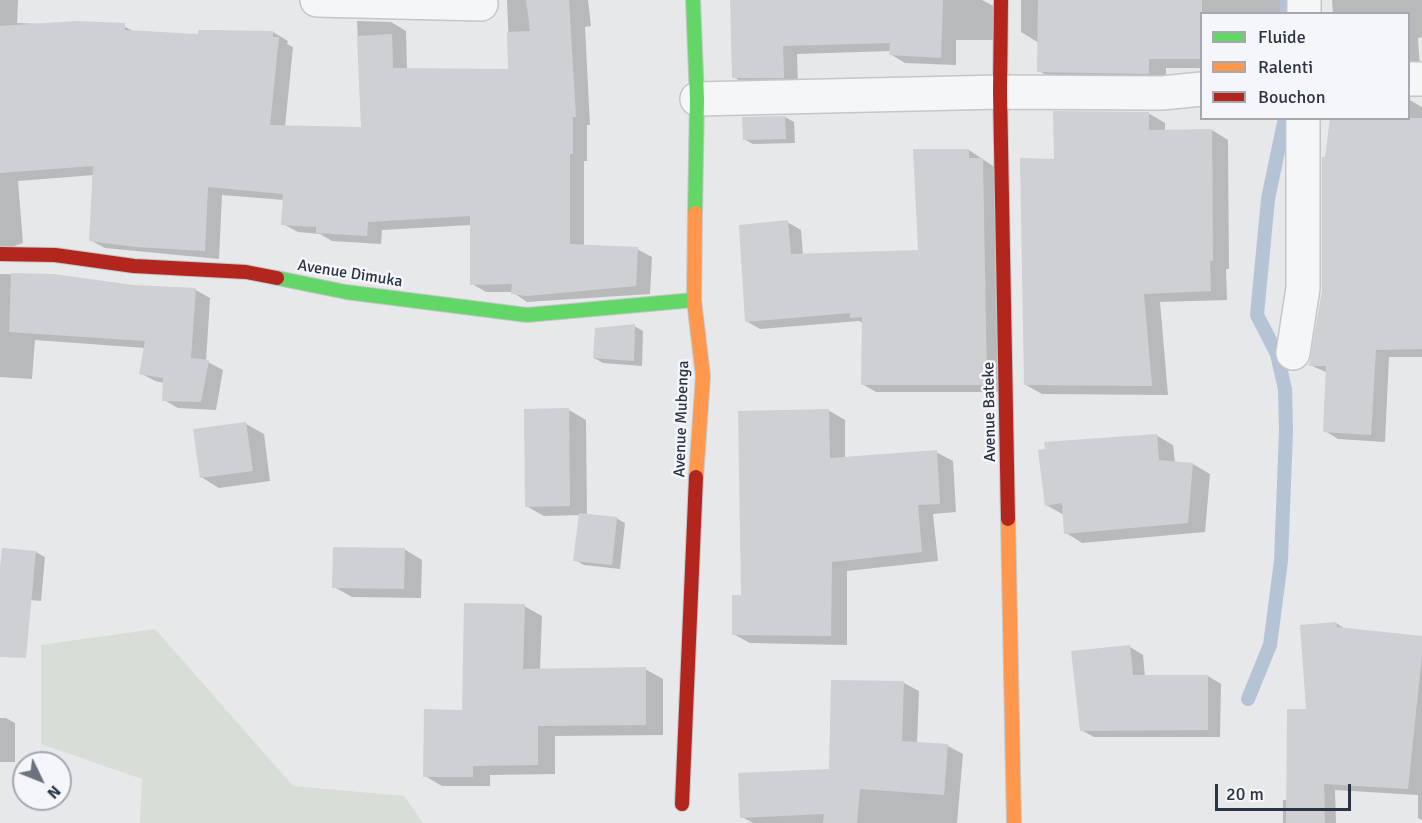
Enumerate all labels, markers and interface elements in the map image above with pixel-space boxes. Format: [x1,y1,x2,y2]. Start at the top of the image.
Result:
legend [1200,12,1410,120]
text: Fluide [1258,26,1306,48]
text: Ralenti [1258,56,1313,78]
text: Bouchon [1258,86,1326,108]
street label: Avenue Dimuka [296,256,404,292]
street label: Avenue Mubenga [670,360,694,478]
street label: Avenue Bateke [980,362,1000,462]
north arrow [12,751,72,811]
scale bar [1218,772,1354,810]
text: N [43,781,65,803]
text: 20 m [1226,783,1264,805]

